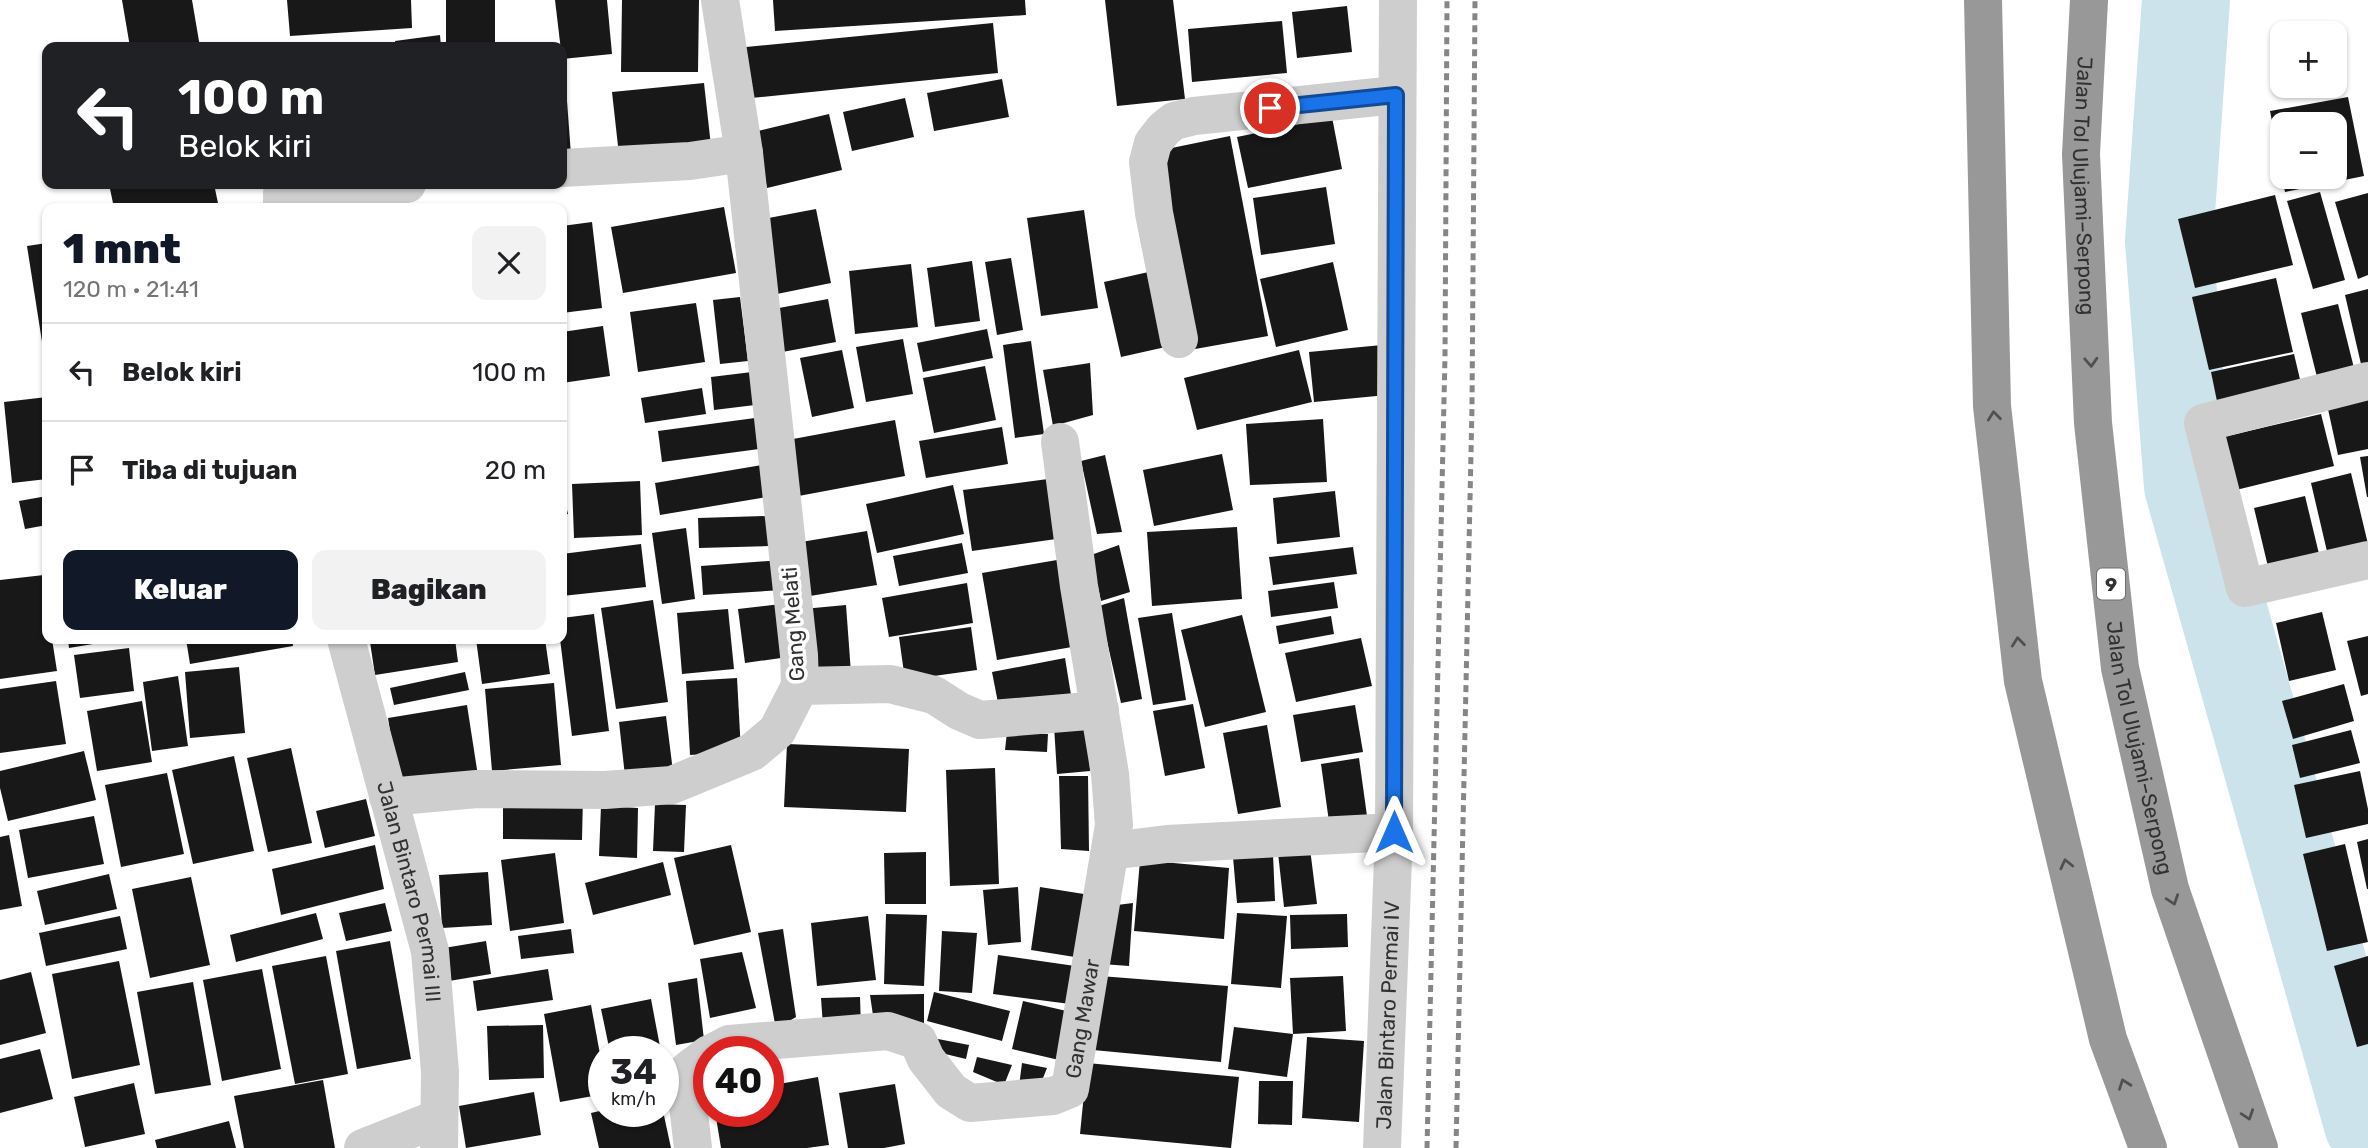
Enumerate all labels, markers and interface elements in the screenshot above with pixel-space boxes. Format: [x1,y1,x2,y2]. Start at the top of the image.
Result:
map controls [2270,21,2347,189]
button: + [2270,21,2347,98]
street label: Jalan Tol Ulujami–Serpong [2068,56,2101,316]
text: 100 m [178,68,324,126]
icon: left [63,70,154,161]
pin [1240,78,1300,138]
icon: arrive [1251,89,1289,127]
button: − [2270,112,2347,189]
text: Belok kiri [178,127,312,165]
text: 1 mnt [63,224,181,274]
button: close [472,226,546,300]
text: 120 m · 21:41 [63,275,199,303]
icon: left [63,353,101,391]
text: Belok kiri [122,357,242,388]
text: 100 m [472,357,546,388]
one-way arrow [2083,357,2098,368]
one-way arrow [1986,410,2001,422]
icon: arrive [63,451,101,489]
text: Tiba di tujuan [122,455,297,486]
text: 20 m [485,455,546,486]
button: Keluar [63,550,298,630]
button: Bagikan [312,550,546,630]
street label: Gang Melati [777,566,809,682]
road number: 9 [2097,568,2125,600]
street label: Jalan Tol Ulujami–Serpong [2102,619,2179,877]
one-way arrow [2011,636,2026,648]
street label: Jalan Bintaro Permai III [372,778,447,1003]
position arrow [1357,795,1431,869]
one-way arrow [2060,858,2074,870]
one-way arrow [2165,894,2179,906]
street label: Jalan Bintaro Permai IV [1370,900,1404,1130]
street label: Gang Mawar [1059,957,1104,1080]
speed limit sign: 40 [693,1036,784,1127]
text: 34 [610,1051,657,1093]
one-way arrow [2119,1078,2133,1090]
text: km/h [611,1088,656,1110]
one-way arrow [2240,1109,2254,1121]

